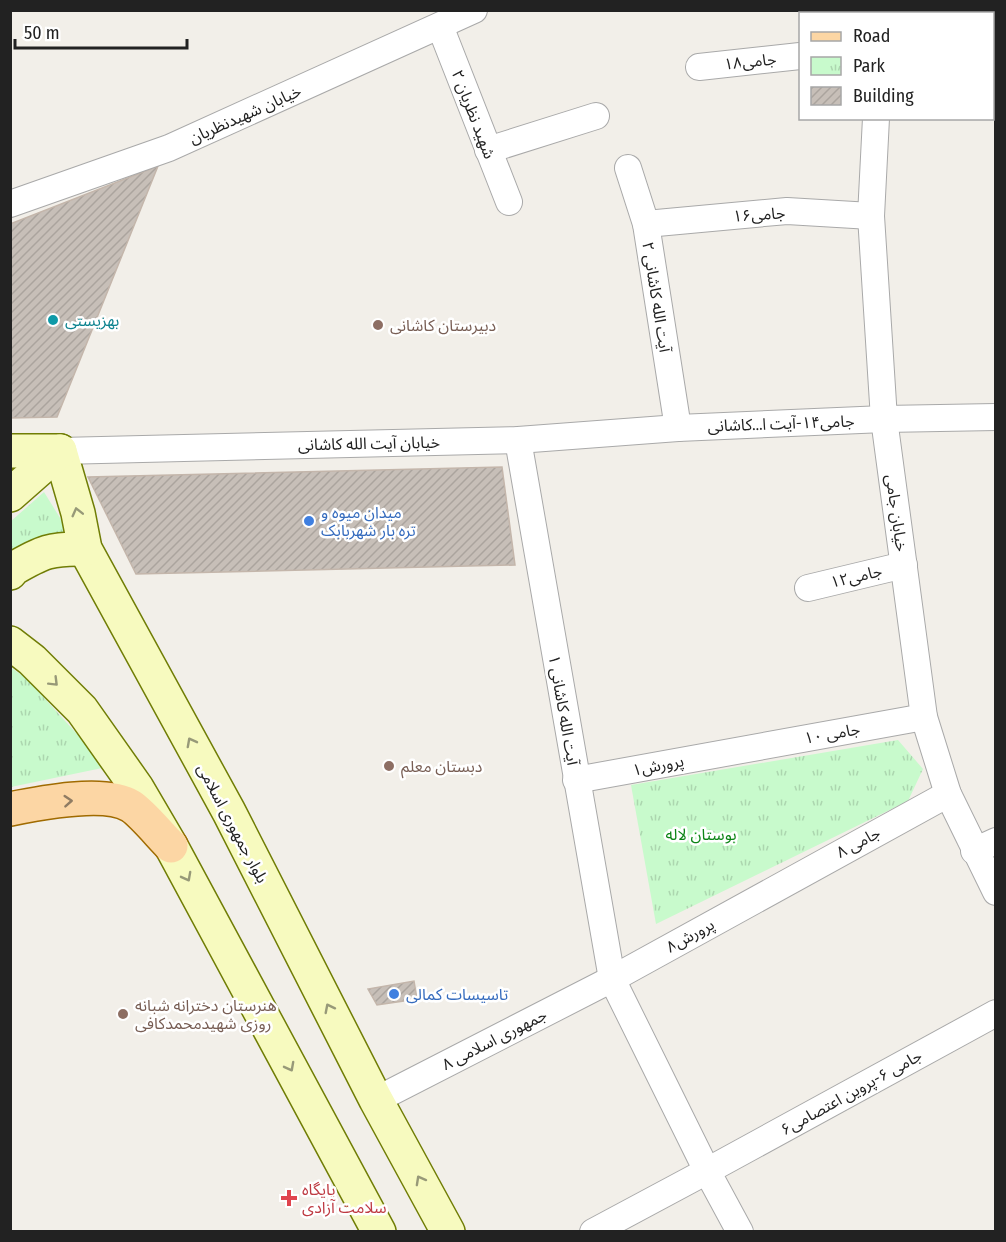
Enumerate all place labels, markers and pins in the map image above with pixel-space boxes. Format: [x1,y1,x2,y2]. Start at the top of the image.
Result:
place label: بهزیستی [65,311,119,330]
marker: بهزیستی [46,313,60,327]
place label: دبیرستان کاشانی [390,316,496,335]
marker: دبیرستان کاشانی [371,318,385,332]
place label: میدان میوه و تره بار شهربابک [321,503,416,540]
marker: میدان میوه و تره بار شهربابک [302,514,316,528]
place label: دبستان معلم [401,757,482,779]
marker: دبستان معلم [382,759,396,773]
place label: تاسیسات کمالی [406,985,509,1004]
marker: تاسیسات کمالی [387,987,401,1001]
place label: هنرستان دخترانه شبانه روزی شهیدمحمدکافی [135,996,277,1033]
marker: هنرستان دخترانه شبانه روزی شهیدمحمدکافی [116,1007,130,1021]
place label: پایگاه سلامت آزادی [302,1180,387,1217]
marker: پایگاه سلامت آزادی [280,1189,298,1207]

